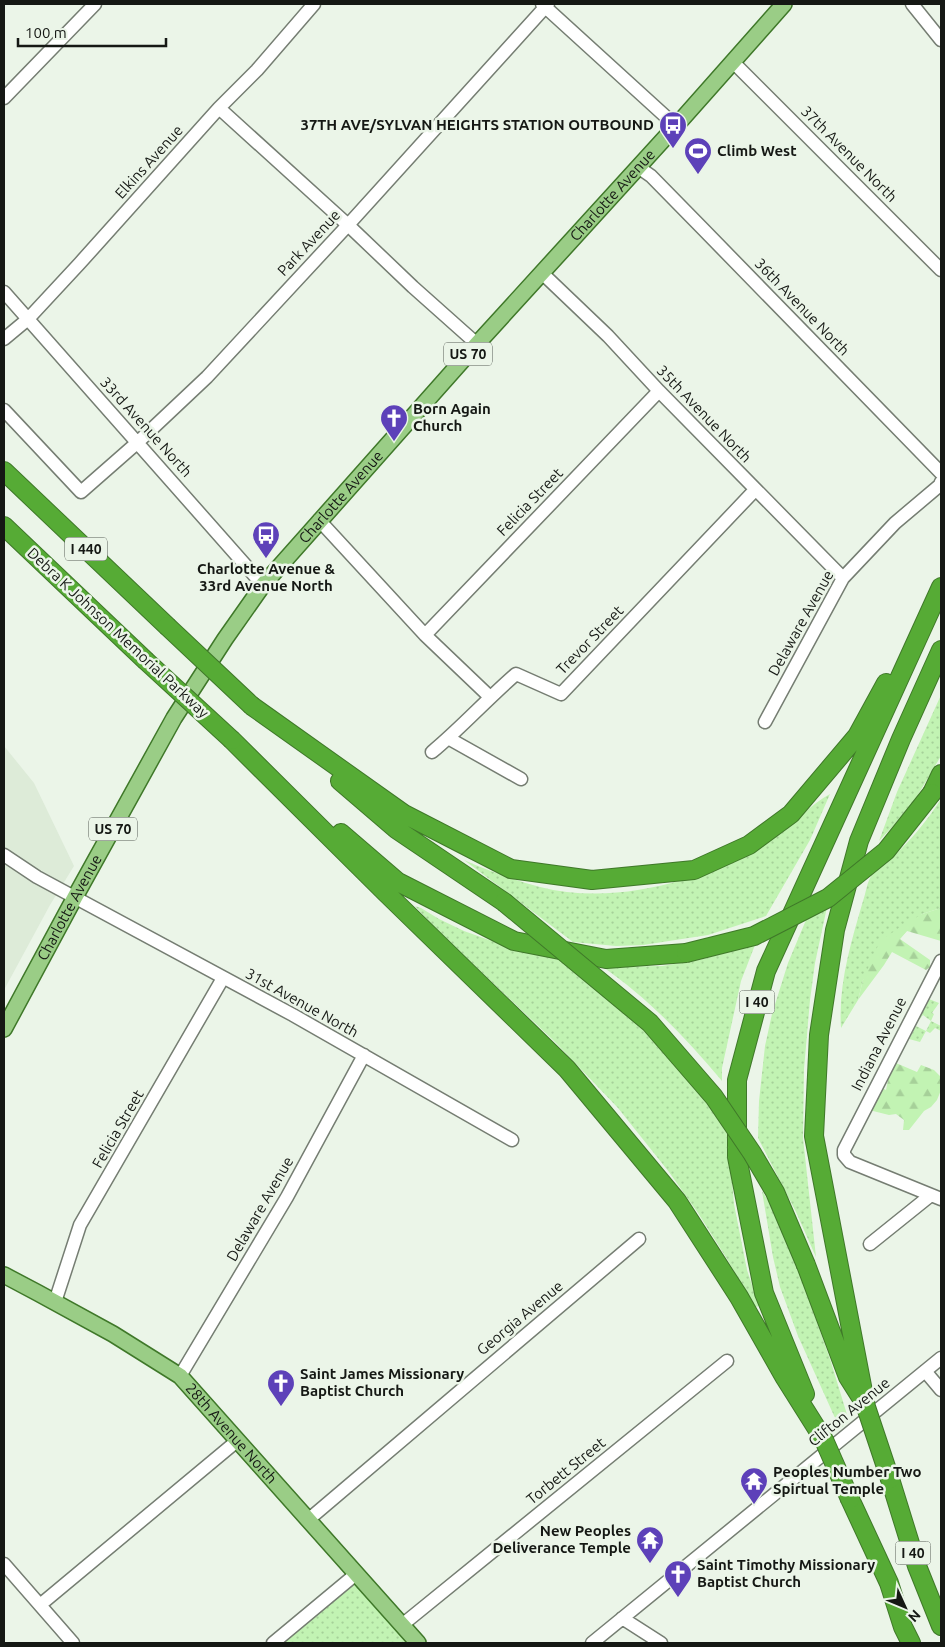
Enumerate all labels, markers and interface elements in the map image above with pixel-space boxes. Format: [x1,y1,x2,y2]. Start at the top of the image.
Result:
scale bar [18,15,165,47]
text: 100 m [25,24,67,41]
street label: 37th Avenue North [798,102,901,205]
bus stop icon: 37TH AVE/SYLVAN HEIGHTS STATION OUTBOUND [658,110,688,149]
place label: 37TH AVE/SYLVAN HEIGHTS STATION OUTBOUND [300,116,654,133]
street label: Elkins Avenue [111,122,186,202]
sports icon: Climb West [683,136,713,175]
place label: Climb West [717,142,797,159]
street label: Charlotte Avenue [566,146,658,244]
street label: Park Avenue [274,206,343,279]
street label: 36th Avenue North [752,255,853,359]
road number: US 70 [444,342,492,366]
street label: 35th Avenue North [654,362,755,466]
street label: 33rd Avenue North [97,373,196,480]
place label: Born Again Church [413,400,491,434]
church icon: Born Again Church [379,403,409,442]
street label: Charlotte Avenue [295,447,386,547]
street label: Felicia Street [493,464,566,539]
bus stop icon: Charlotte Avenue & 33rd Avenue North [251,520,281,559]
road number: I 440 [65,538,107,560]
street label: Debra K Johnson Memorial Parkway [24,544,212,721]
place label: Charlotte Avenue & 33rd Avenue North [197,560,336,594]
street label: Delaware Avenue [765,567,837,678]
street label: Trevor Street [553,602,627,678]
road number: US 70 [89,818,137,841]
street label: Charlotte Avenue [33,851,105,963]
street label: 31st Avenue North [243,964,362,1041]
road number: I 40 [740,990,774,1014]
street label: Indiana Avenue [848,994,909,1093]
street label: Felicia Street [88,1087,147,1171]
street label: Delaware Avenue [223,1153,296,1264]
street label: Georgia Avenue [473,1277,566,1358]
place label: Saint James Missionary Baptist Church [300,1365,464,1399]
church icon: Saint James Missionary Baptist Church [266,1368,296,1407]
street label: Clifton Avenue [805,1374,893,1450]
street label: 28th Avenue North [182,1379,281,1487]
street label: Torbett Street [523,1434,609,1508]
place label: Peoples Number Two Spirtual Temple [773,1463,921,1497]
temple icon: Peoples Number Two Spirtual Temple [739,1466,769,1505]
place label: New Peoples Deliverance Temple [492,1522,631,1556]
temple icon: New Peoples Deliverance Temple [635,1525,665,1564]
road number: I 40 [896,1542,930,1565]
place label: Saint Timothy Missionary Baptist Church [697,1556,875,1590]
church icon: Saint Timothy Missionary Baptist Church [663,1559,693,1598]
north arrow [880,1582,930,1632]
text: N [905,1607,924,1625]

